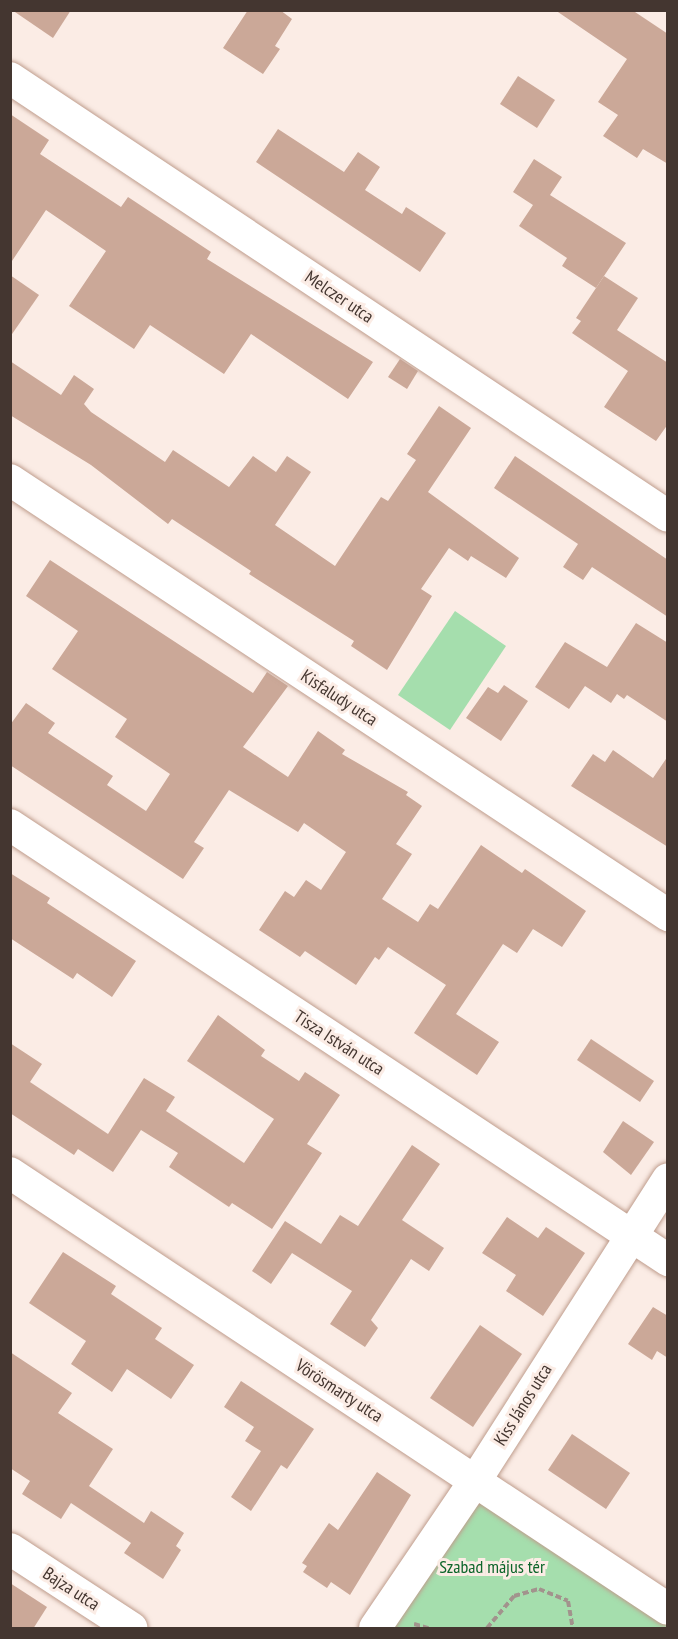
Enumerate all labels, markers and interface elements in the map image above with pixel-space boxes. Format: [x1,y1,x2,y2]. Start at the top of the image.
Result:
street label: Melczer utca [301,266,377,328]
street label: Kisfaludy utca [297,665,381,731]
street label: Tisza István utca [290,1006,388,1080]
street label: Vörösmarty utca [291,1355,387,1427]
street label: Kiss János utca [489,1360,557,1450]
park label: Szabad május tér [439,1556,545,1578]
street label: Bajza utca [39,1563,103,1615]

